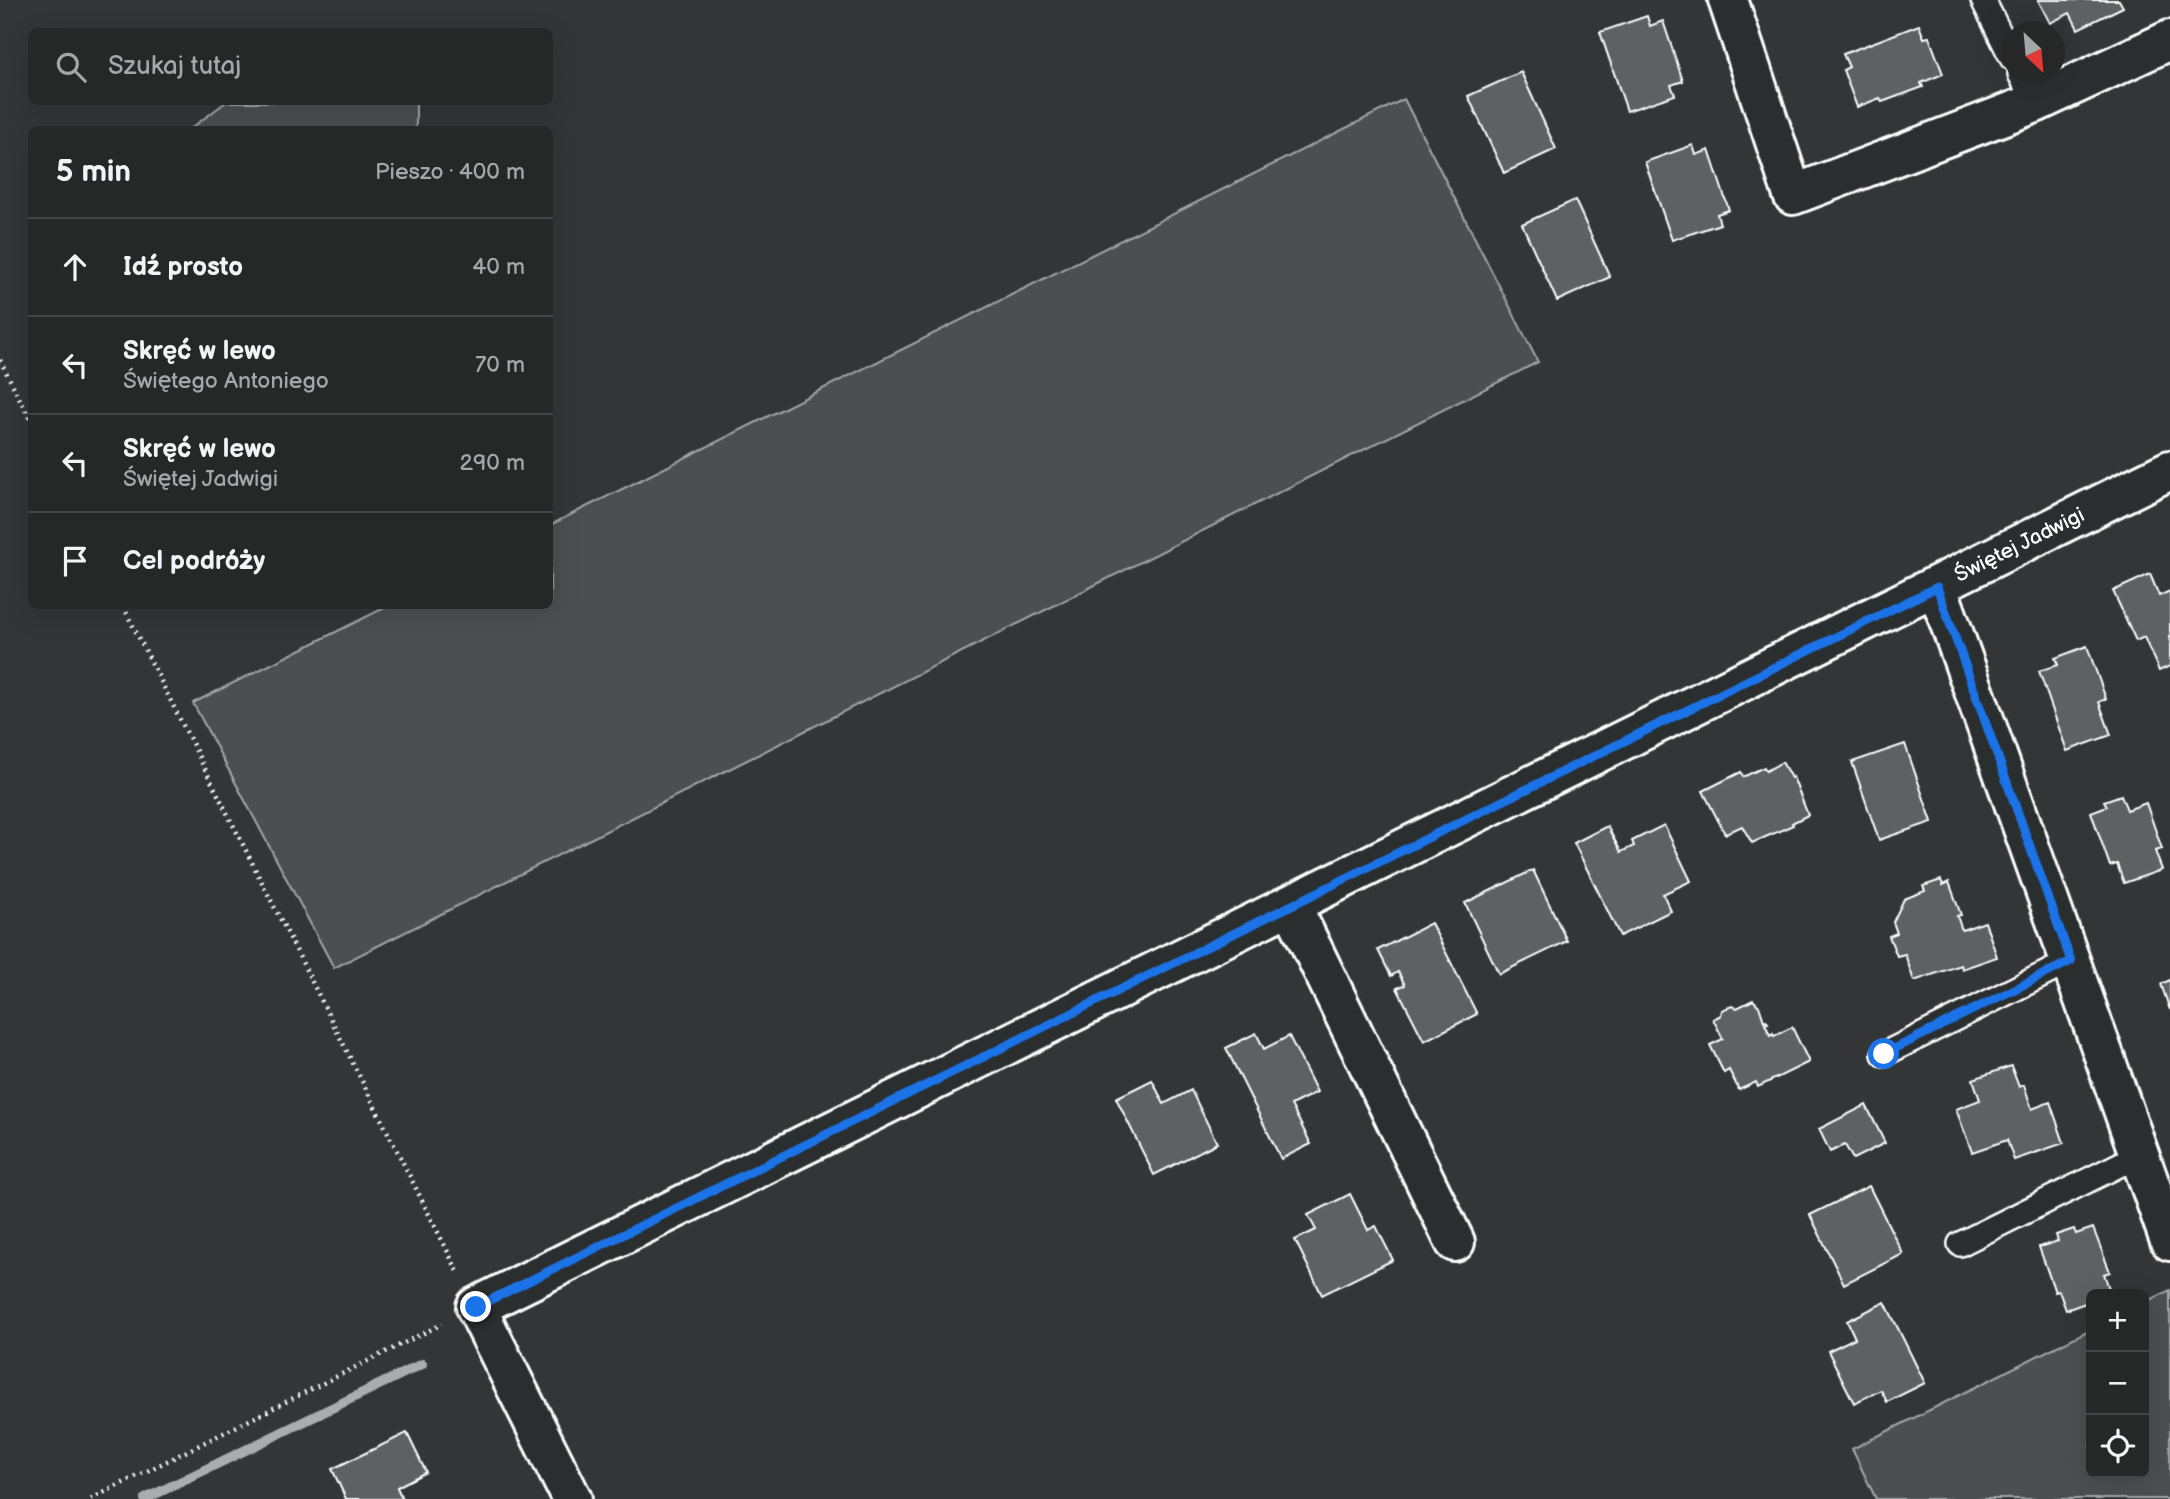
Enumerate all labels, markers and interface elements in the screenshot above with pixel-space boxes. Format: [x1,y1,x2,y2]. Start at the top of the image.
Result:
north arrow [2002,21,2065,84]
search box [28,28,553,105]
icon: search [52,48,90,86]
text: Szukaj tutaj [108,51,241,82]
text: 5 min [56,154,131,190]
text: Pieszo · 400 m [375,158,525,186]
icon: ahead [56,248,94,286]
text: Idź prosto [123,252,243,283]
text: 40 m [472,253,525,281]
text: Skręć w lewo [123,336,276,367]
icon: left [56,346,94,384]
text: 70 m [475,351,525,379]
text: Świętego Antoniego [123,367,329,395]
text: Skręć w lewo [123,434,276,465]
icon: left [56,444,94,482]
text: 290 m [459,449,525,477]
text: Świętej Jadwigi [123,465,278,493]
street label: Świętej Jadwigi [1950,502,2088,587]
icon: arrive [56,542,94,580]
text: Cel podróży [123,546,265,577]
route start [1868,1038,1899,1069]
map controls [2086,1289,2149,1478]
button: + [2086,1289,2149,1352]
route end [460,1291,491,1322]
button: − [2086,1352,2149,1415]
button: locate [2086,1415,2149,1478]

